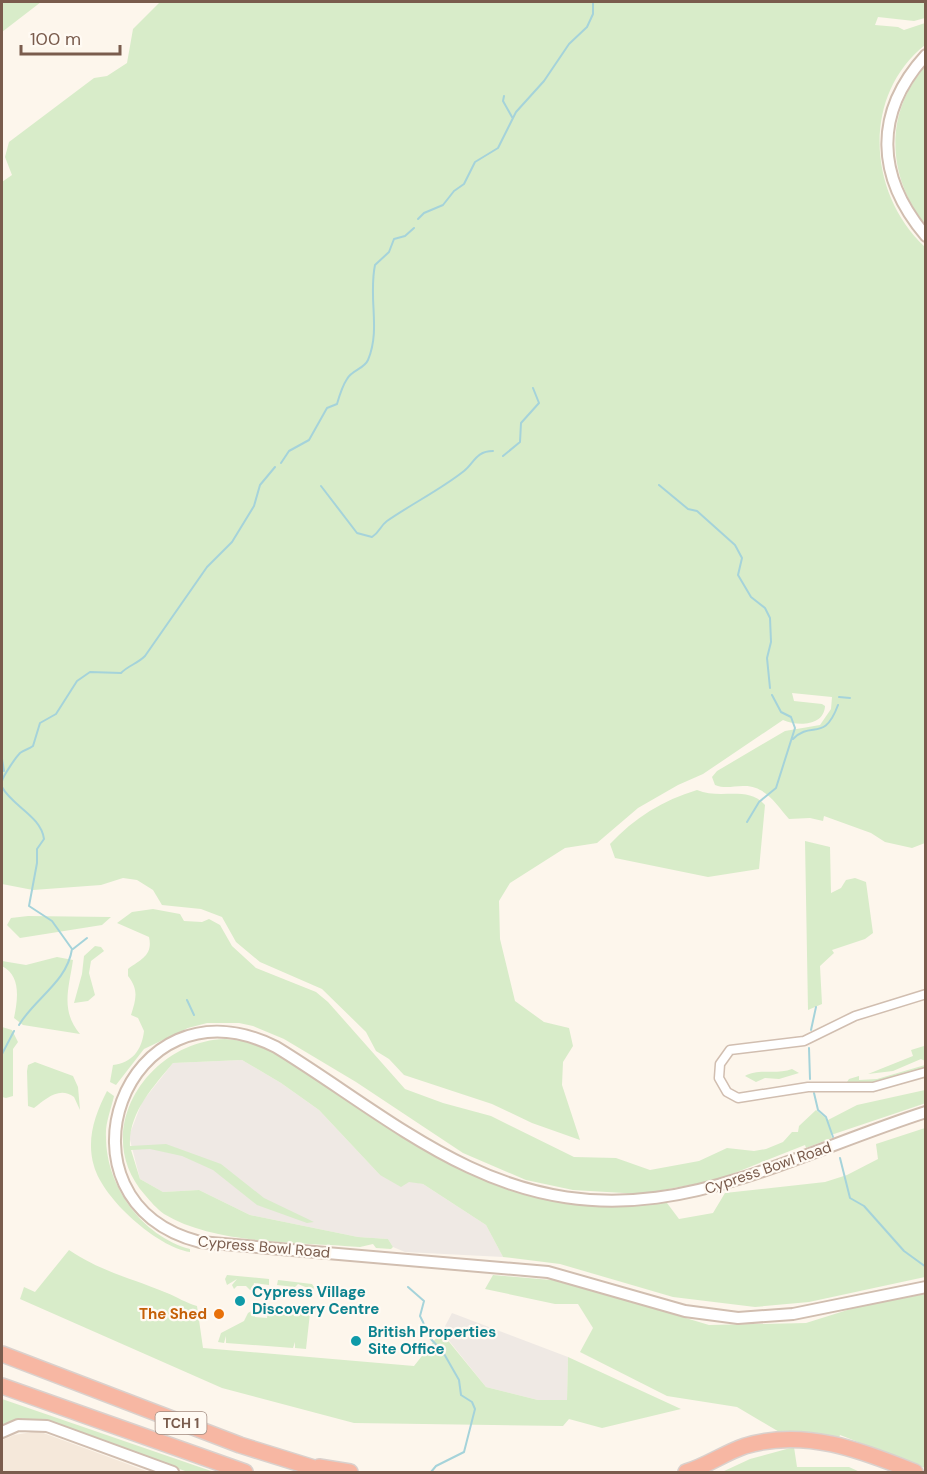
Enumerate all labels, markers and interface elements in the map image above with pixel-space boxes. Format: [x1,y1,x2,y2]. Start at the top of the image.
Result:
scale bar [21,18,120,56]
text: 100 m [30,27,81,51]
street label: Cypress Bowl Road [702,1137,834,1199]
street label: Cypress Bowl Road [197,1231,331,1263]
place label: Cypress Village Discovery Centre [252,1282,379,1319]
marker: Cypress Village Discovery Centre [233,1294,247,1308]
place label: The Shed [139,1304,207,1324]
marker: The Shed [212,1307,226,1321]
place label: British Properties Site Office [368,1322,496,1359]
marker: British Properties Site Office [349,1334,363,1348]
road number: TCH 1 [156,1412,207,1434]

